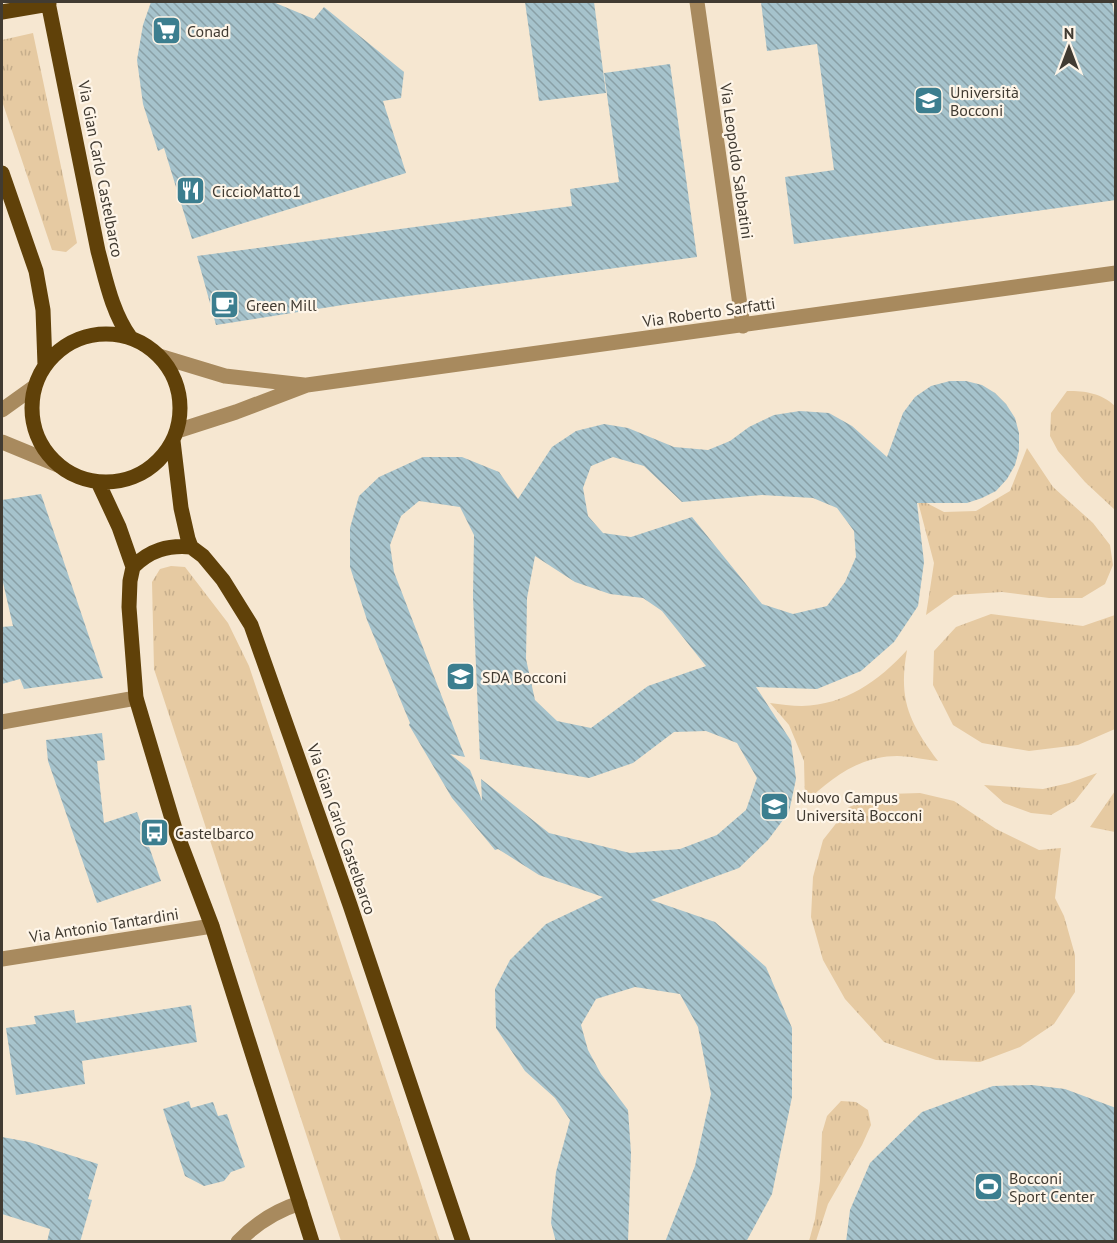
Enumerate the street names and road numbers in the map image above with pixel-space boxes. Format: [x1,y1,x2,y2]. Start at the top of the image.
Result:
street label: Via Gian Carlo Castelbarco [74,78,128,259]
street label: Via Leopoldo Sabbatini [716,81,758,240]
street label: Via Roberto Sarfatti [640,293,777,331]
street label: Via Gian Carlo Castelbarco [303,740,381,917]
street label: Via Antonio Tantardini [27,903,180,947]

